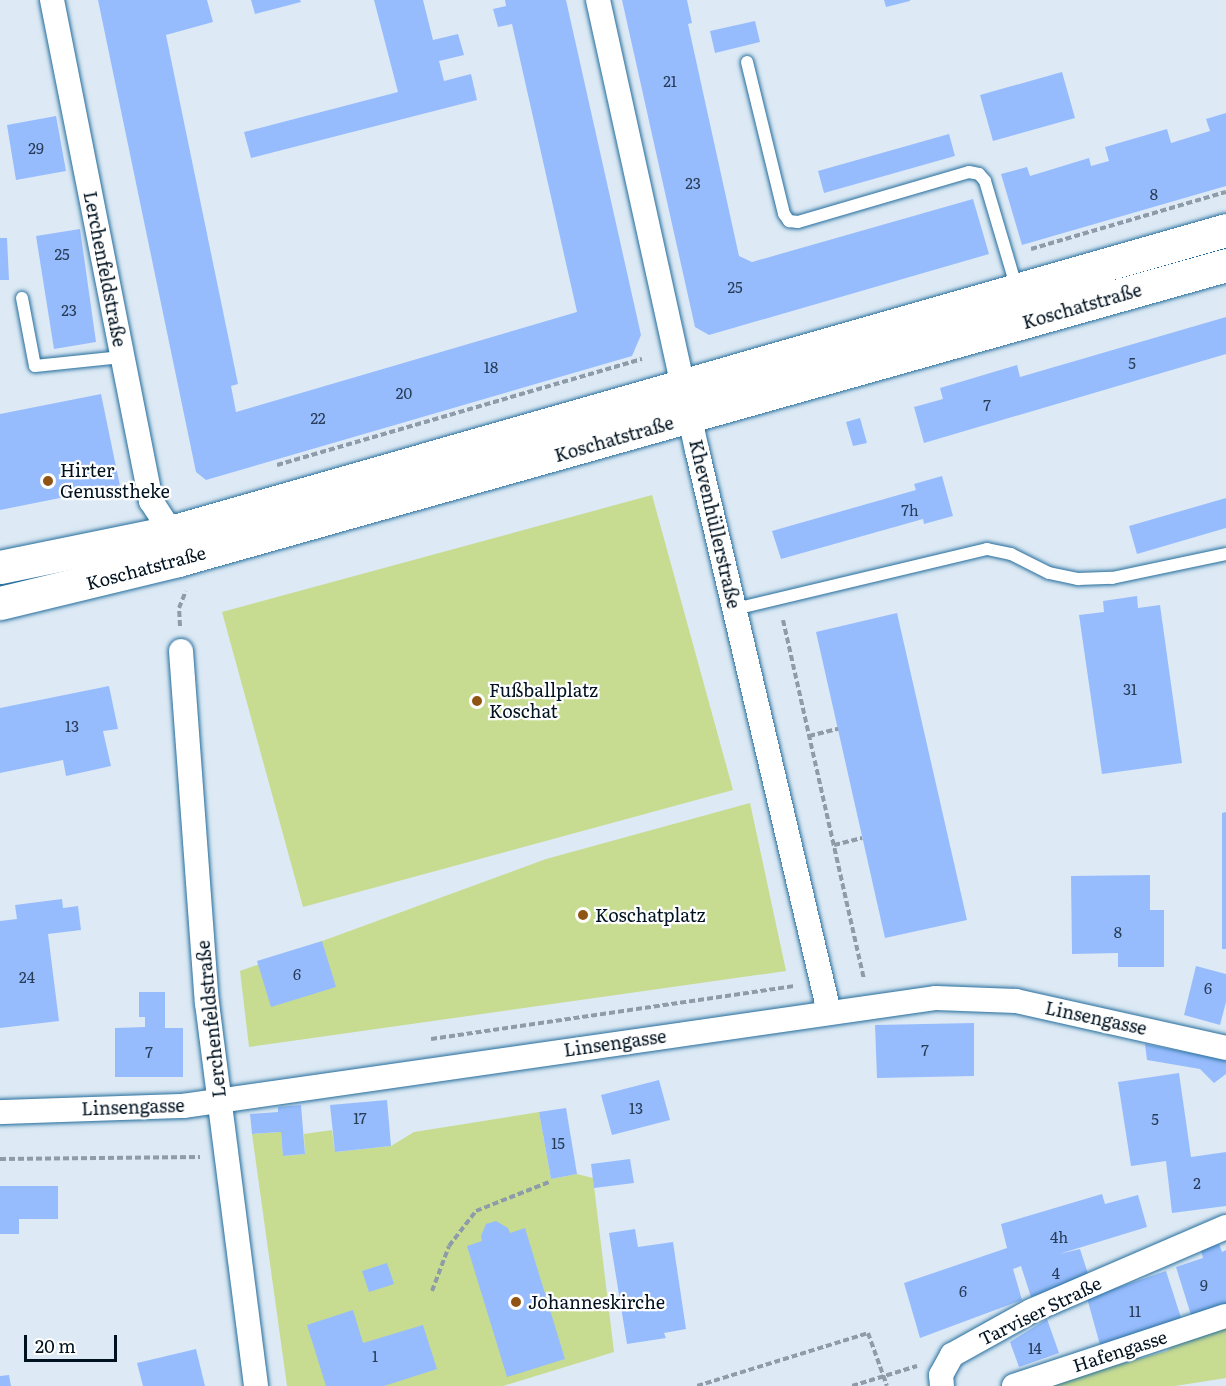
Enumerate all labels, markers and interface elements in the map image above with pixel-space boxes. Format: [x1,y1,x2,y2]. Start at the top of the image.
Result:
house number: 21 [663,72,677,90]
house number: 29 [28,139,44,157]
house number: 23 [685,174,701,192]
house number: 8 [1150,185,1158,203]
street label: Lerchenfeldstraße [79,189,131,349]
house number: 25 [54,245,70,263]
house number: 25 [727,278,743,296]
street label: Koschatstraße [1020,279,1144,333]
house number: 23 [61,301,77,319]
house number: 5 [1128,354,1136,372]
house number: 18 [484,358,498,376]
house number: 20 [396,384,412,402]
house number: 7 [983,396,991,414]
house number: 22 [310,409,326,427]
street label: Koschatstraße [552,412,676,466]
street label: Khevenhüllerstraße [685,437,745,611]
place label: Hirter Genusstheke [60,460,170,502]
marker: Hirter Genusstheke [41,474,55,488]
house number: 7h [901,501,919,519]
street label: Koschatstraße [84,542,208,594]
place label: Fußballplatz Koschat [489,680,598,722]
house number: 31 [1123,680,1137,698]
marker: Fußballplatz Koschat [470,694,484,708]
house number: 13 [65,717,79,735]
place label: Koschatplatz [595,904,705,926]
marker: Koschatplatz [576,908,590,922]
house number: 8 [1114,923,1122,941]
street label: Lerchenfeldstraße [192,939,230,1099]
house number: 6 [293,965,301,983]
house number: 24 [19,968,35,986]
house number: 6 [1204,979,1212,997]
street label: Linsengasse [1043,997,1149,1039]
street label: Linsengasse [562,1025,668,1061]
house number: 7 [921,1041,929,1059]
house number: 7 [145,1043,153,1061]
street label: Linsengasse [81,1094,185,1120]
house number: 13 [629,1099,643,1117]
house number: 17 [353,1109,367,1127]
house number: 5 [1151,1110,1159,1128]
house number: 15 [551,1134,565,1152]
house number: 2 [1193,1174,1201,1192]
house number: 4h [1050,1228,1068,1246]
house number: 4 [1052,1264,1060,1282]
street label: Tarviser Straße [975,1272,1105,1350]
house number: 9 [1200,1276,1208,1294]
house number: 6 [959,1282,967,1300]
place label: Johanneskirche [528,1291,665,1313]
marker: Johanneskirche [509,1295,523,1309]
house number: 11 [1129,1302,1141,1320]
scale bar [27,1323,120,1361]
street label: Hafengasse [1070,1326,1170,1376]
text: 20 m [35,1332,76,1359]
house number: 14 [1028,1339,1042,1357]
house number: 1 [372,1347,378,1365]

